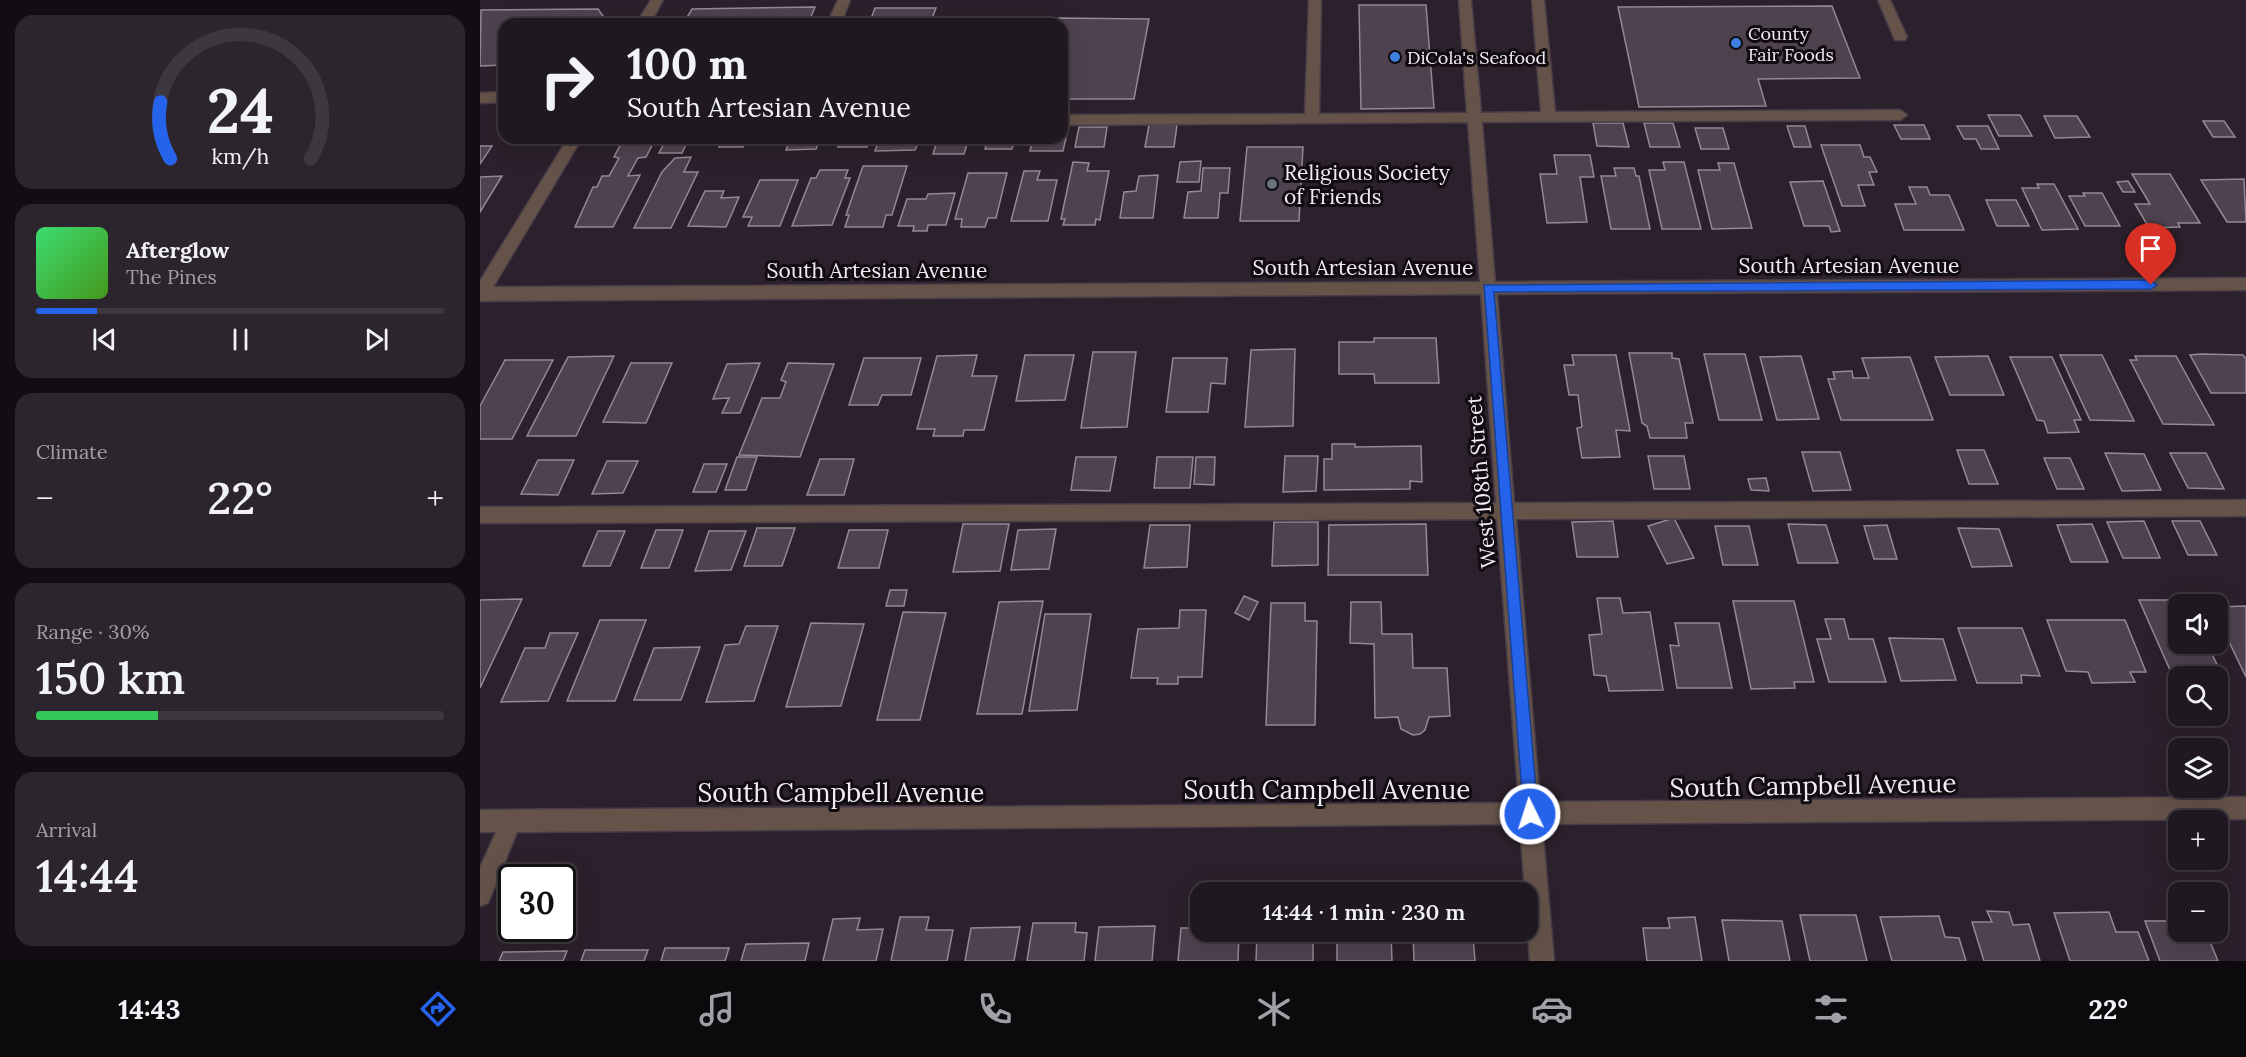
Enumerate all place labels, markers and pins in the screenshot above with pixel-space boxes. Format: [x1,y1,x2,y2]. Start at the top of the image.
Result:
place label: County Fair Foods [1748,22,1834,66]
marker: County Fair Foods [1729,36,1743,50]
place label: DiCola's Seafood [1407,46,1546,69]
marker: DiCola's Seafood [1388,50,1402,64]
place label: Religious Society of Friends [1284,159,1450,210]
marker: Religious Society of Friends [1265,177,1279,191]
pin [2125,223,2176,285]

